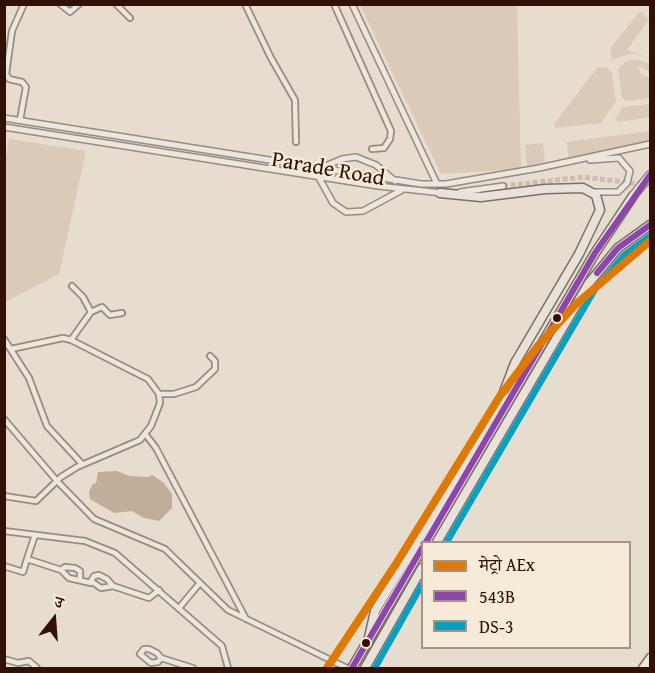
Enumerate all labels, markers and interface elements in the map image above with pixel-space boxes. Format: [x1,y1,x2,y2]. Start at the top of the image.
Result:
street label: Parade Road [269,147,387,193]
unlabelled marker [551,312,563,324]
legend [421,541,631,649]
text: मेट्रो AEx [479,551,535,578]
text: 543B [479,583,515,610]
north arrow [24,589,84,649]
text: उ [52,589,67,614]
text: DS-3 [479,613,514,640]
unlabelled marker [360,637,372,649]

